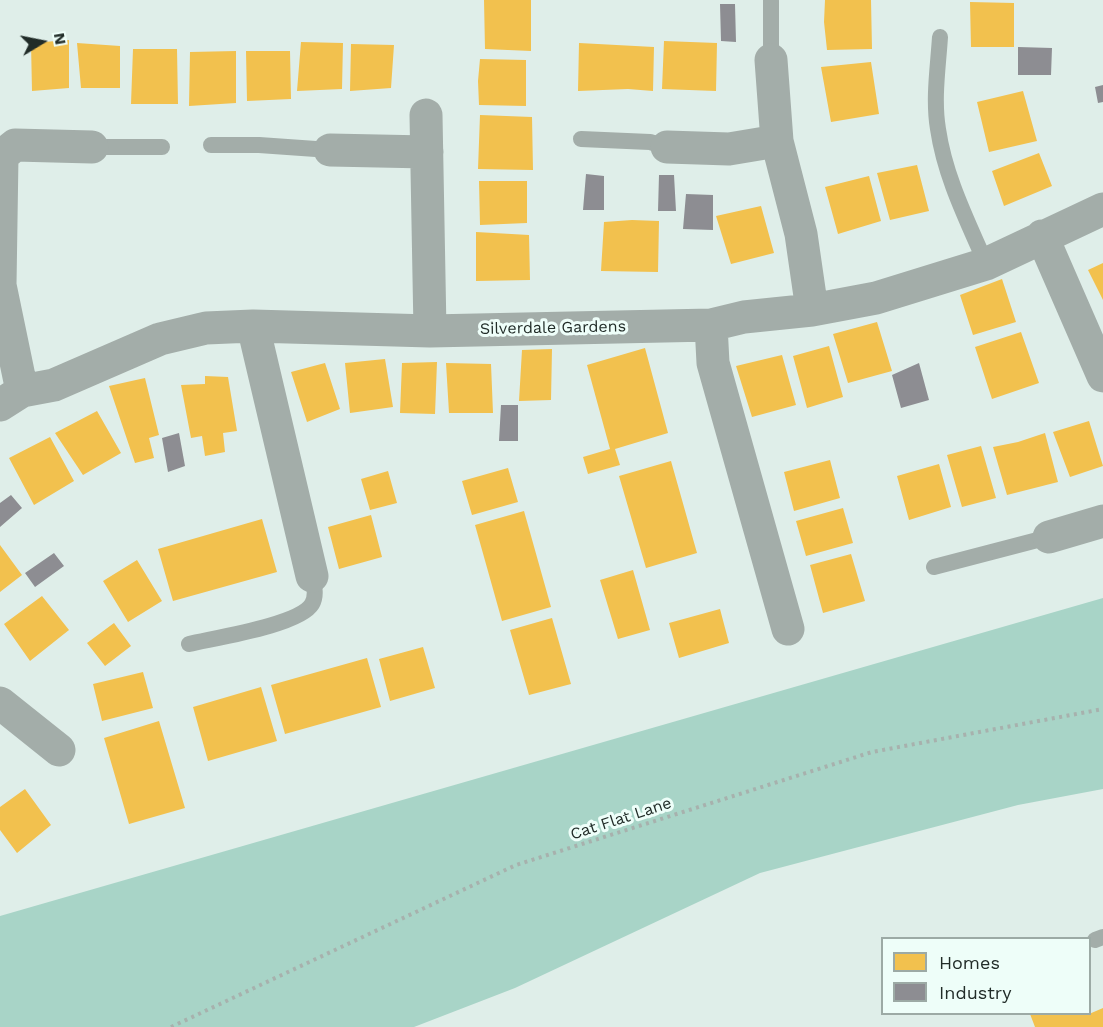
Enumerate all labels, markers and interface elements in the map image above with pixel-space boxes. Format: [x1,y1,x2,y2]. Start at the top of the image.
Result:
north arrow [12,12,72,72]
text: N [50,31,71,46]
street label: Silverdale Gardens [480,317,626,339]
street label: Cat Flat Lane [568,794,674,844]
legend [881,937,1091,1015]
text: Homes [939,952,1000,973]
text: Industry [939,982,1011,1003]

